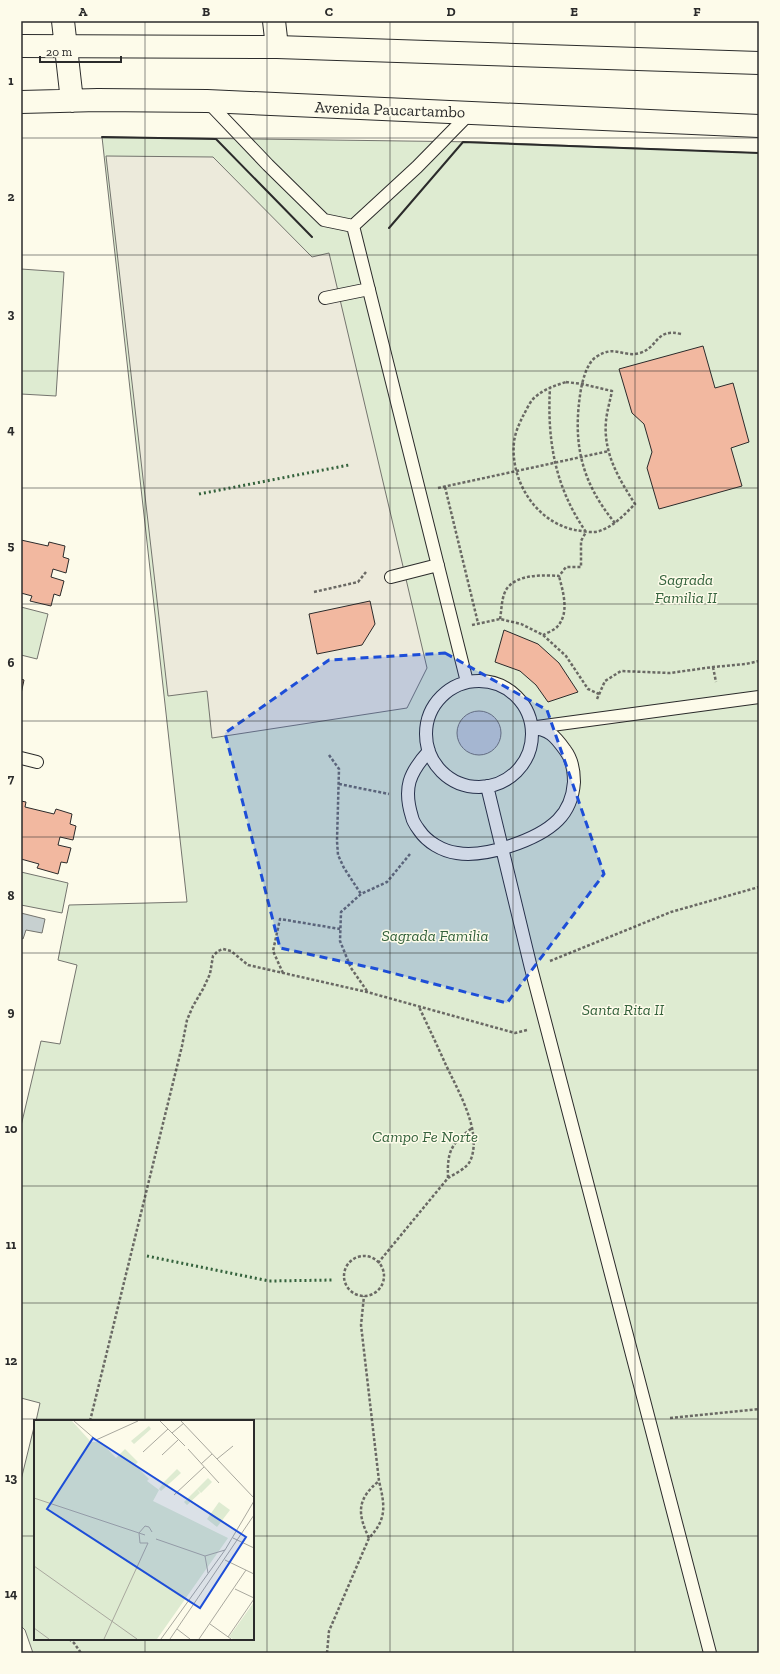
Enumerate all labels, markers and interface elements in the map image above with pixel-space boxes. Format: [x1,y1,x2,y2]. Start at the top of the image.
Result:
text: A [79,4,88,19]
text: B [202,4,210,19]
text: C [325,4,333,19]
text: D [446,4,456,19]
text: E [570,4,578,19]
text: F [693,4,701,19]
scale bar [40,38,121,64]
text: 20 m [46,45,73,59]
text: 1 [8,73,14,88]
street label: Avenida Paucartambo [314,97,466,122]
text: 2 [8,189,15,204]
text: 3 [8,306,15,321]
text: 4 [7,422,15,437]
text: 5 [8,538,15,553]
park label: Sagrada Familia II [655,570,717,607]
text: 6 [8,655,15,670]
text: 7 [8,771,15,786]
text: 8 [7,888,15,903]
park label: Sagrada Familia [381,926,489,945]
park label: Santa Rita II [582,1000,664,1019]
text: 9 [8,1004,15,1019]
text: 10 [5,1121,18,1136]
park label: Campo Fe Norte [372,1127,478,1146]
text: 11 [6,1237,17,1252]
text: 12 [5,1353,17,1368]
inset map [34,1420,254,1640]
text: 13 [5,1470,17,1485]
text: 14 [5,1586,18,1601]

